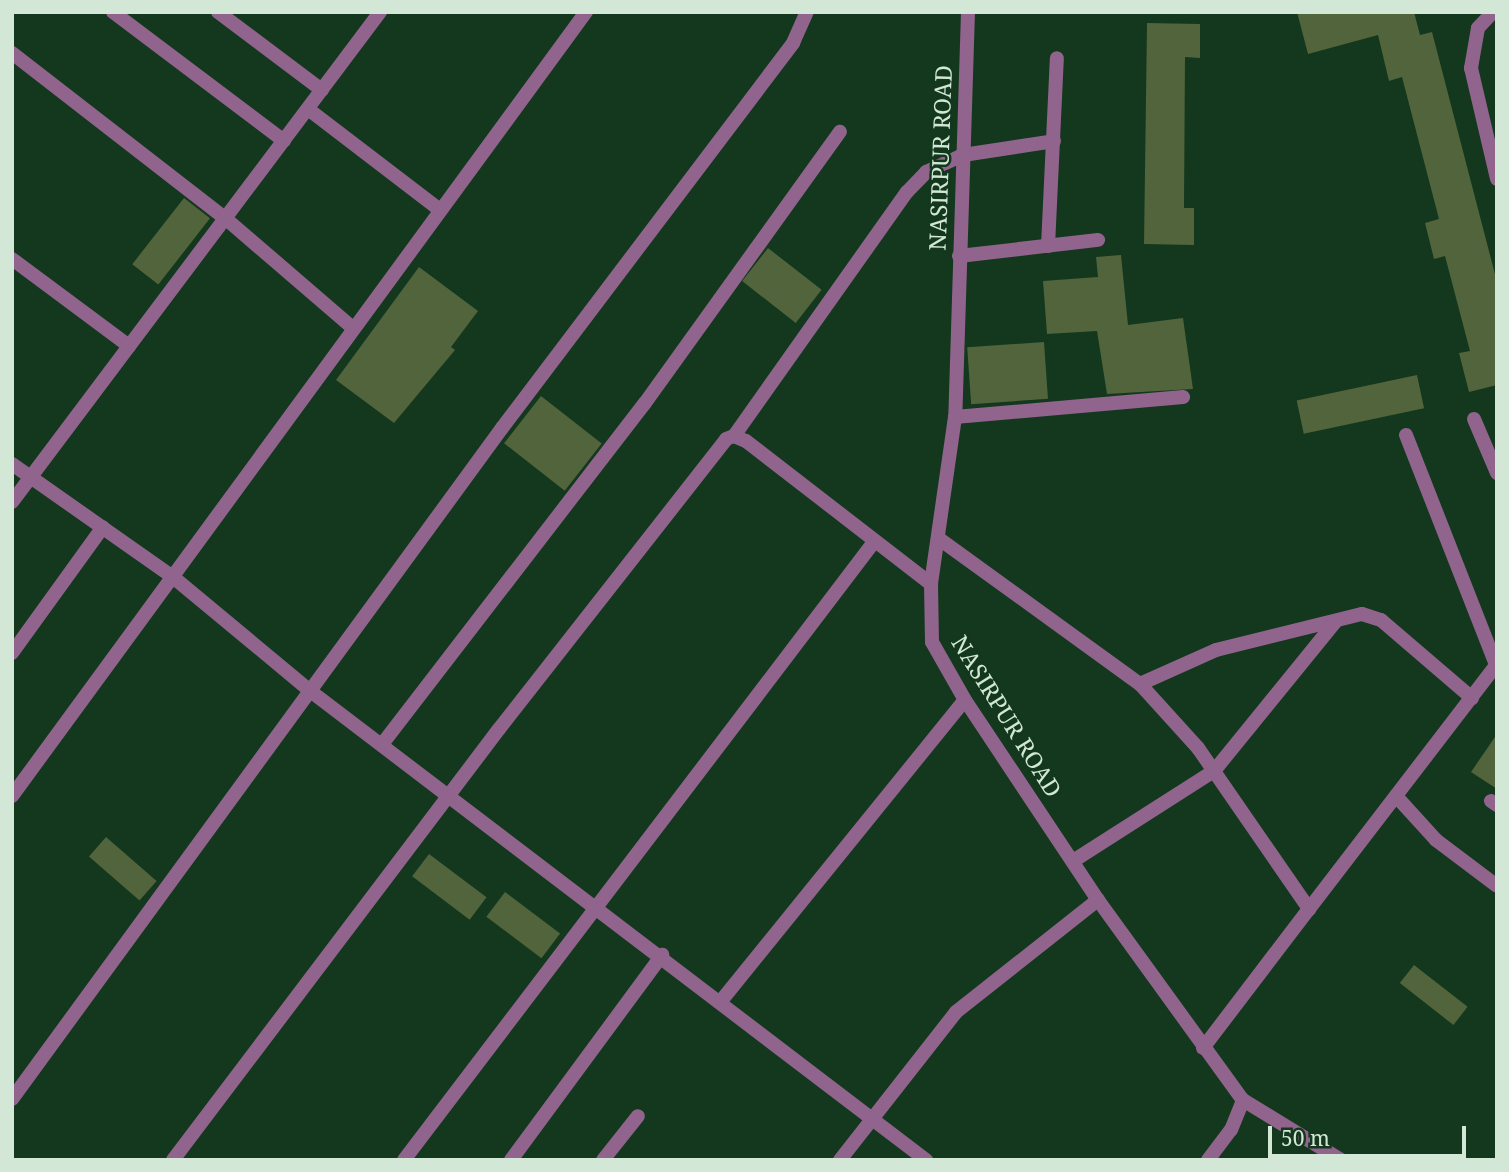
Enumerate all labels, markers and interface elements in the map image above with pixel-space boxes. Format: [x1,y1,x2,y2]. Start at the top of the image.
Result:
street label: NASIRPUR ROAD [923,65,957,251]
street label: NASIRPUR ROAD [946,630,1068,802]
scale bar [1271,1112,1469,1156]
text: 50 m [1281,1124,1330,1152]

